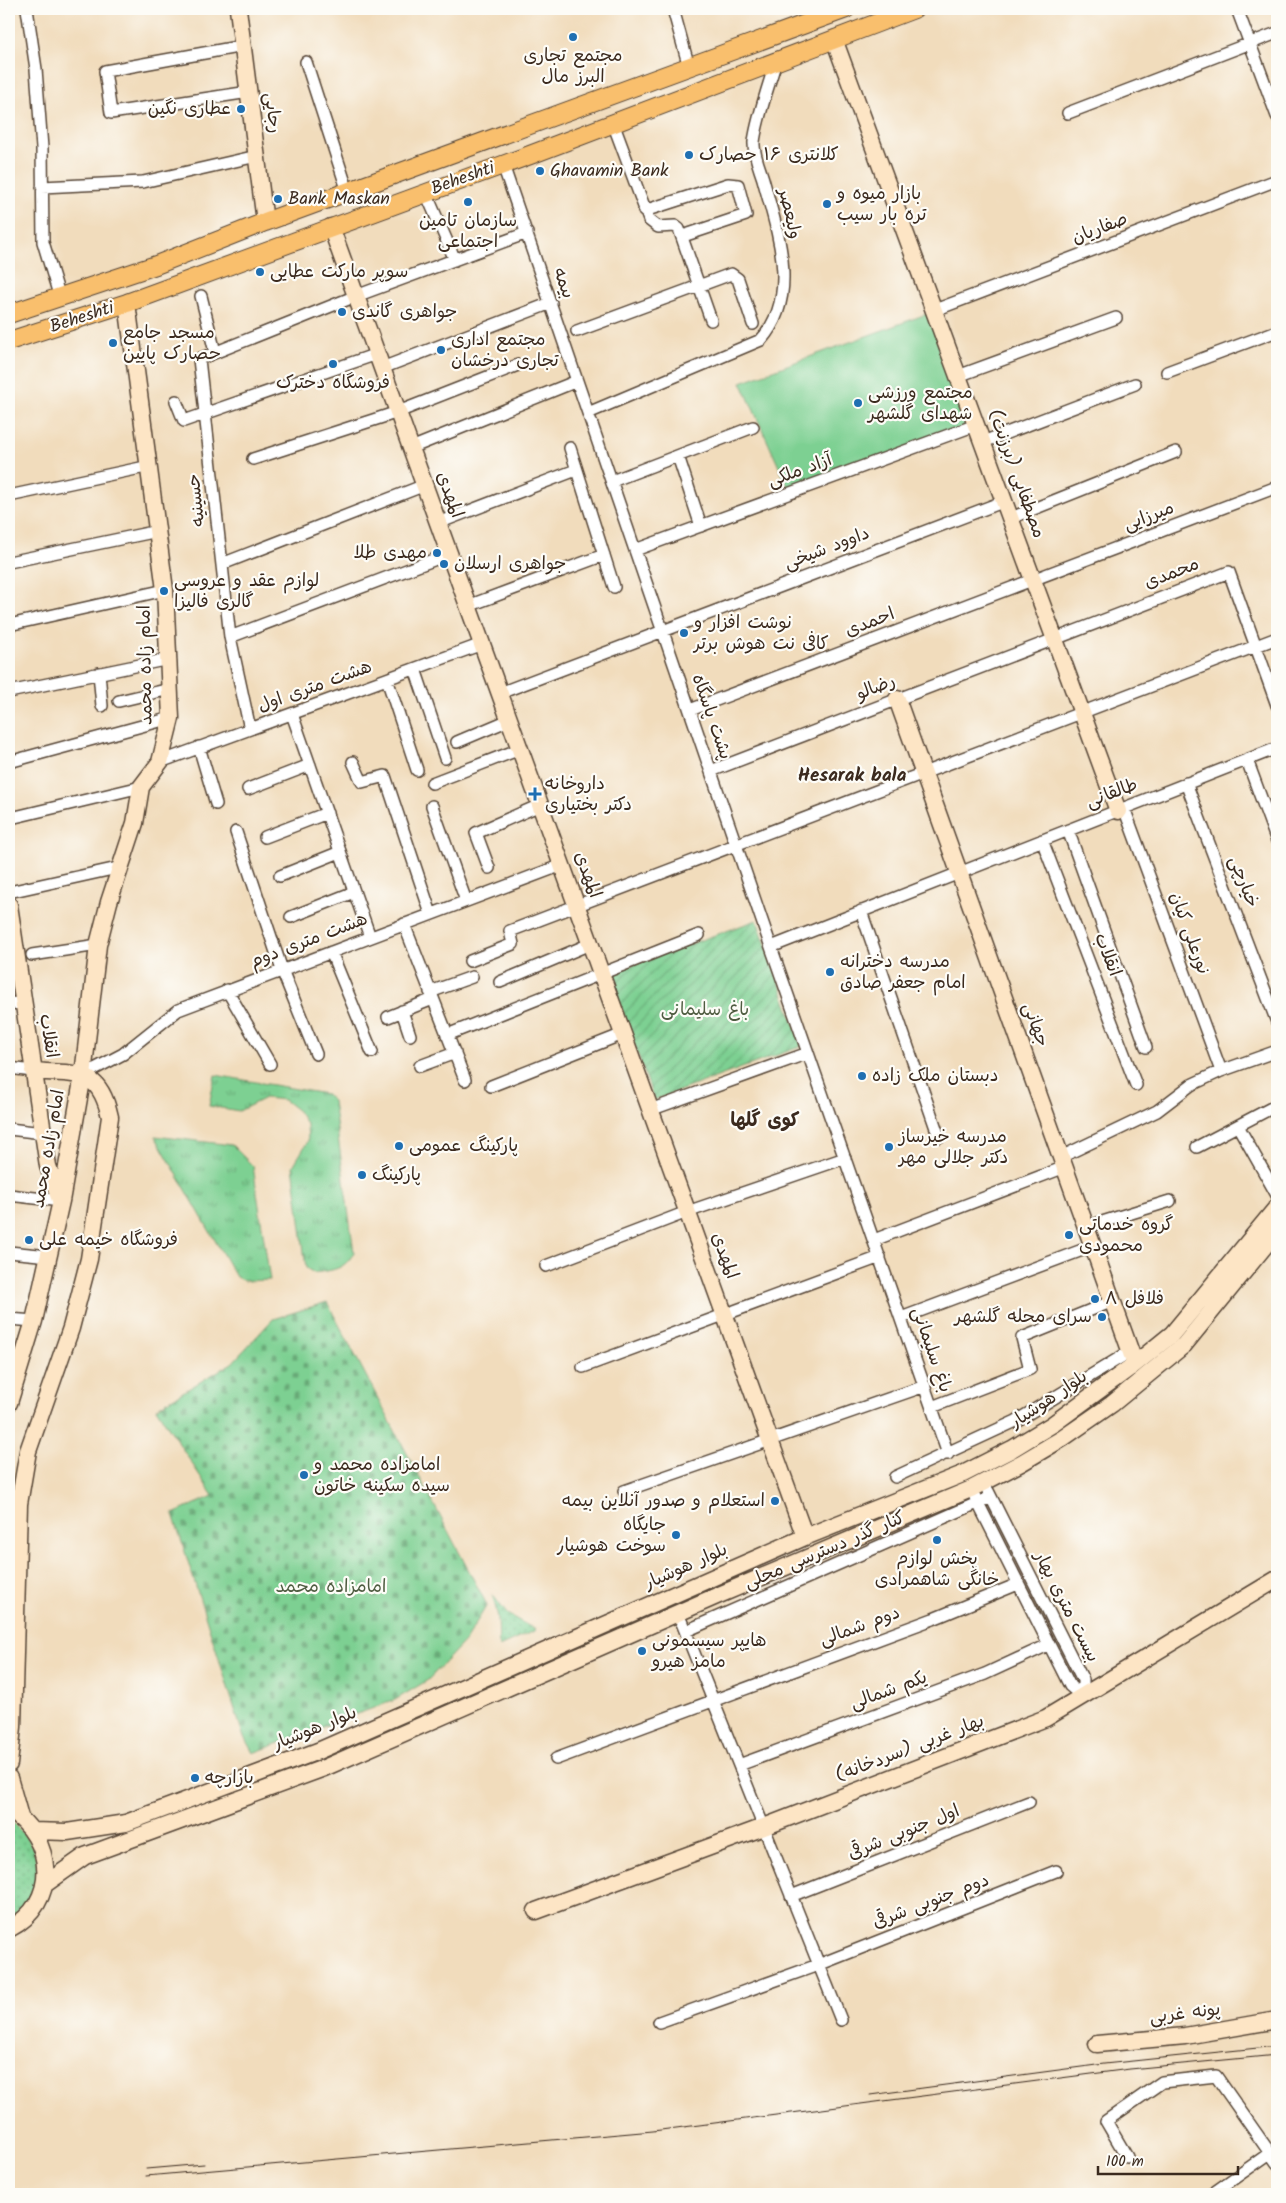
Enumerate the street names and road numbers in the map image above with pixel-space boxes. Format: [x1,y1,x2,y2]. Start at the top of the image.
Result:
street label: رجایی [255,91,289,135]
street label: Beheshti [427,154,500,204]
street label: ولیعصر [769,184,809,242]
street label: صفاریان [1068,205,1132,253]
street label: بیمه [544,263,582,303]
street label: Beheshti [46,294,118,342]
street label: مصطفایی (برزنت) [979,405,1053,543]
street label: آزاد ملکی [764,445,838,496]
street label: المهدی [427,468,471,522]
street label: حسینیه [180,472,214,528]
street label: میرزایی [1119,494,1179,540]
street label: داوود شیخی [780,519,874,579]
street label: محمدی [1140,550,1204,598]
street label: احمدی [841,600,899,646]
street label: امام زاده محمد [130,605,162,725]
street label: هشت متری اول [254,653,376,721]
street label: رضالو [851,667,900,709]
street label: پشت پاسگاه [683,670,739,764]
street label: طالقانی [1082,771,1142,817]
street label: المهدی [565,848,609,902]
street label: خیارچی [1220,852,1266,912]
street label: نورعلی کیان [1161,888,1217,980]
street label: هشت متری دوم [246,905,372,977]
street label: انقلاب [1085,929,1129,981]
street label: جهانی [1014,999,1056,1051]
street label: انقلاب [30,1012,66,1060]
street label: امام زاده محمد [24,1087,74,1211]
street label: المهدی [702,1229,746,1283]
street label: باغ سلیمانی [903,1303,959,1397]
street label: بلوار هوشیار [1003,1363,1094,1437]
street label: کنار گذر دسترسی محلی [740,1504,910,1598]
street label: بلوار هوشیار [639,1536,733,1599]
street label: بیست متری بهار [1025,1545,1106,1668]
street label: دوم شمالی [816,1599,904,1655]
street label: یکم شمالی [846,1664,932,1718]
street label: بلوار هوشیار [267,1699,362,1759]
street label: بهار غربی (سردخانه) [831,1707,989,1791]
street label: اول جنوبی شرقی [844,1797,964,1869]
street label: دوم جنوبی شرقی [868,1866,994,1938]
street label: پونه غربی [1148,1995,1222,2033]

